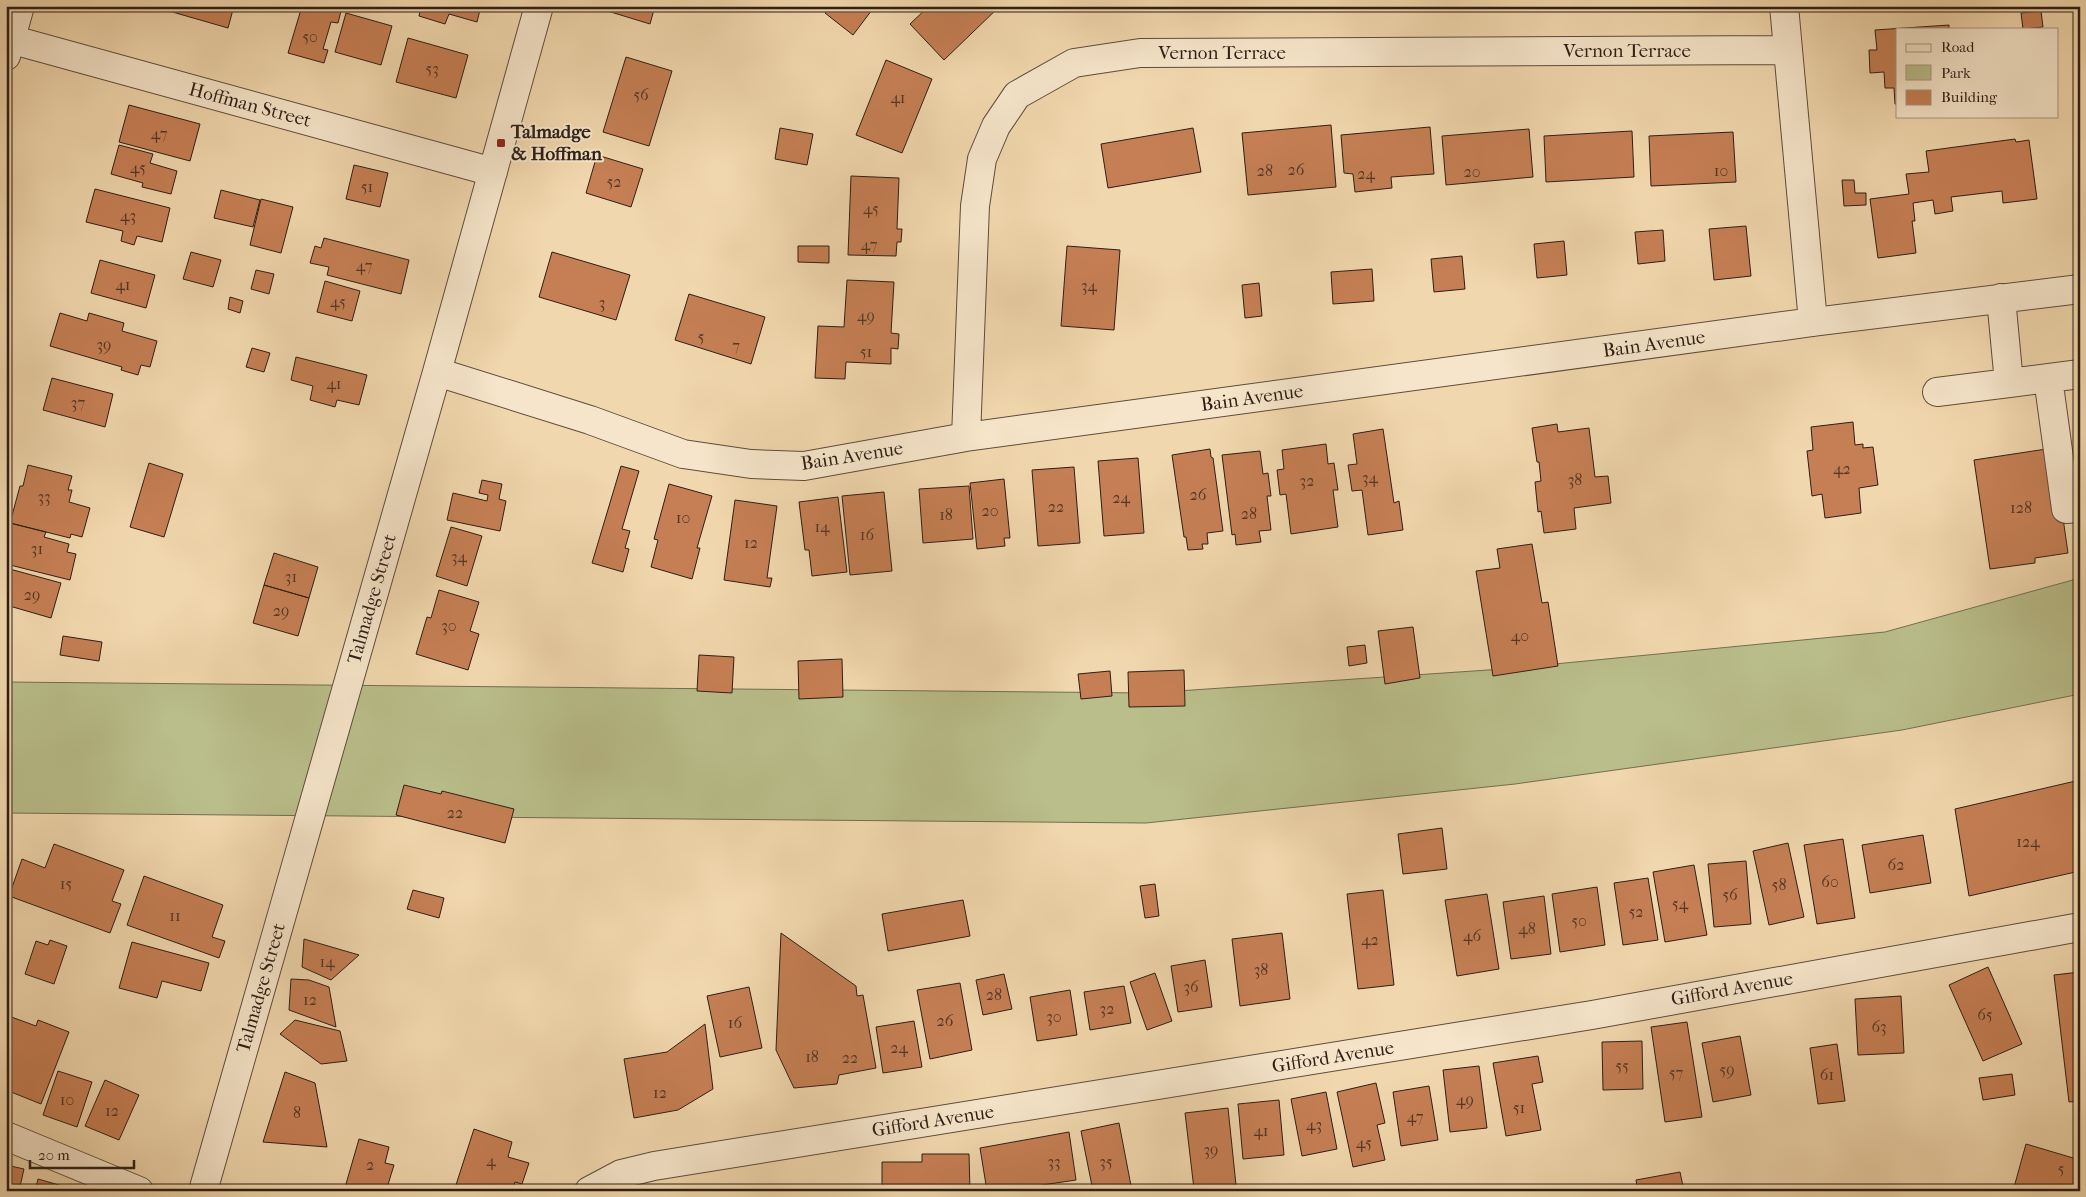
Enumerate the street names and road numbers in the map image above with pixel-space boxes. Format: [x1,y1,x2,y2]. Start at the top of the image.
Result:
street label: Vernon Terrace [1562,40,1691,62]
street label: Vernon Terrace [1157,42,1286,64]
street label: Hoffman Street [187,78,314,132]
street label: Bain Avenue [1601,326,1707,362]
street label: Bain Avenue [1199,380,1305,416]
street label: Bain Avenue [799,437,905,475]
street label: Talmadge Street [343,531,401,666]
street label: Talmadge Street [232,920,290,1055]
street label: Gifford Avenue [1669,967,1795,1011]
street label: Gifford Avenue [1270,1036,1396,1078]
street label: Gifford Avenue [870,1100,996,1142]

